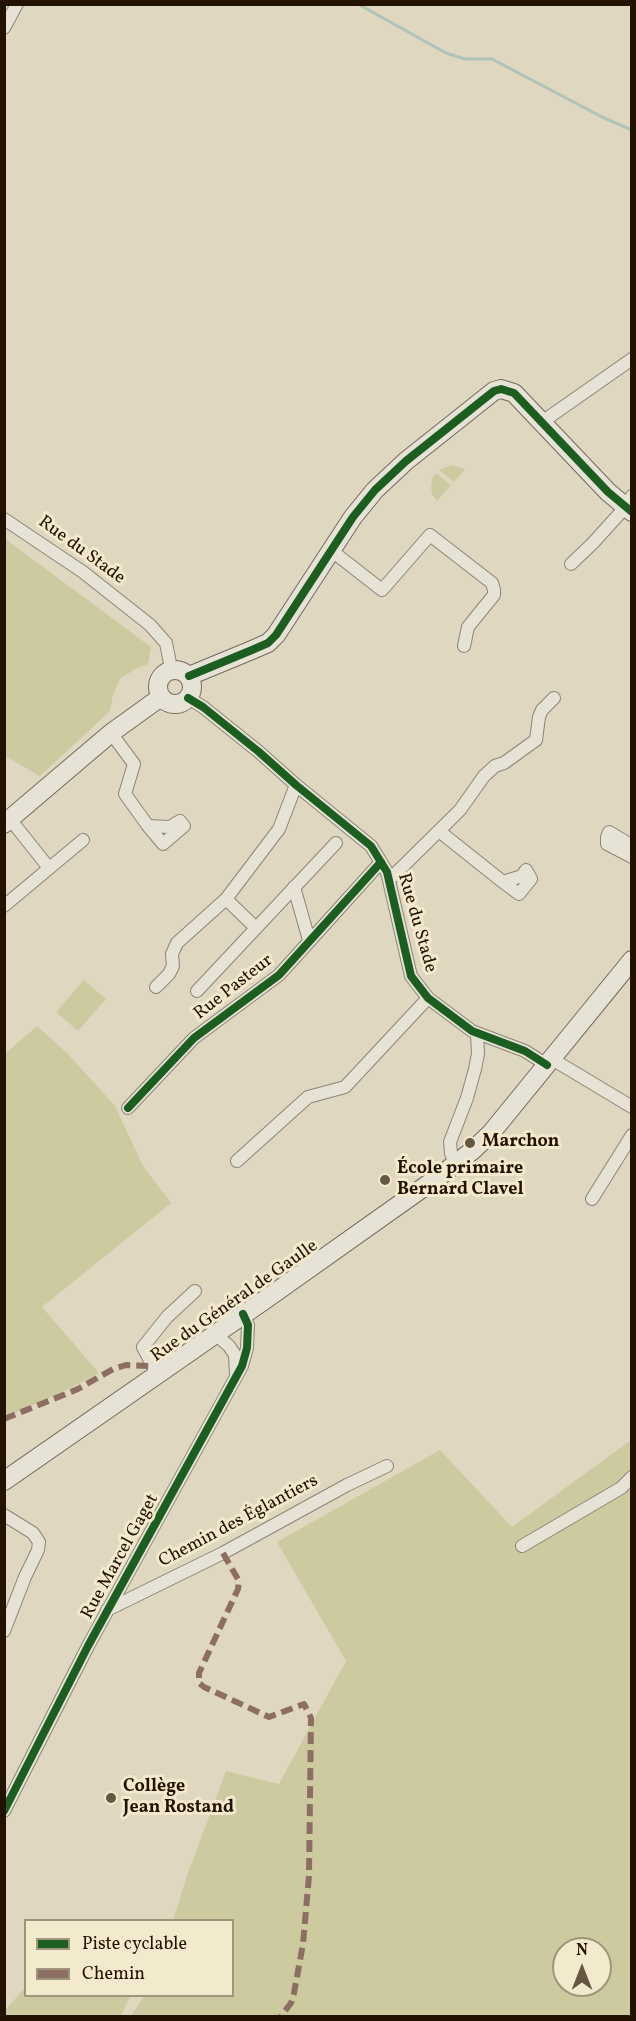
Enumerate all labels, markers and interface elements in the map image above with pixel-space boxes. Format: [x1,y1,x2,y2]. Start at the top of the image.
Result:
street label: Rue du Stade [33,512,129,590]
street label: Rue du Stade [392,871,440,975]
street label: Rue Pasteur [190,951,278,1025]
place label: Marchon [482,1132,559,1154]
marker: Marchon [463,1136,477,1150]
place label: École primaire Bernard Clavel [397,1159,524,1202]
marker: École primaire Bernard Clavel [378,1173,392,1187]
street label: Rue du Général de Gaulle [147,1236,323,1368]
street label: Chemin des Églantiers [156,1471,322,1573]
street label: Rue Marcel Gaget [78,1491,164,1623]
place label: Collège Jean Rostand [123,1777,234,1820]
marker: Collège Jean Rostand [104,1791,118,1805]
legend [24,1919,234,1997]
text: Piste cyclable [82,1932,187,1957]
north arrow [552,1937,612,1997]
text: N [576,1940,588,1962]
text: Chemin [82,1962,145,1987]

